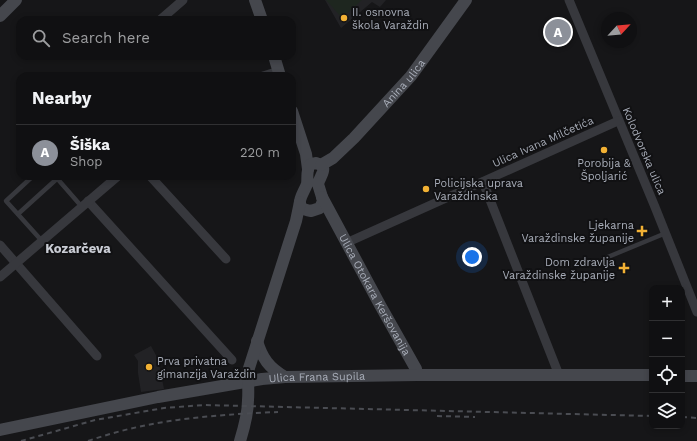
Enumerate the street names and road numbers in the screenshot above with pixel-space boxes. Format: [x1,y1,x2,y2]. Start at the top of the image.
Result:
street label: Anina ulica [379,56,428,110]
street label: Kolodvorska ulica [620,105,668,197]
street label: Ulica Ivana Milčetića [490,114,596,170]
street label: Ulica Otokara Keršovanija [337,232,413,358]
street label: Ulica Frana Supila [268,369,365,385]

